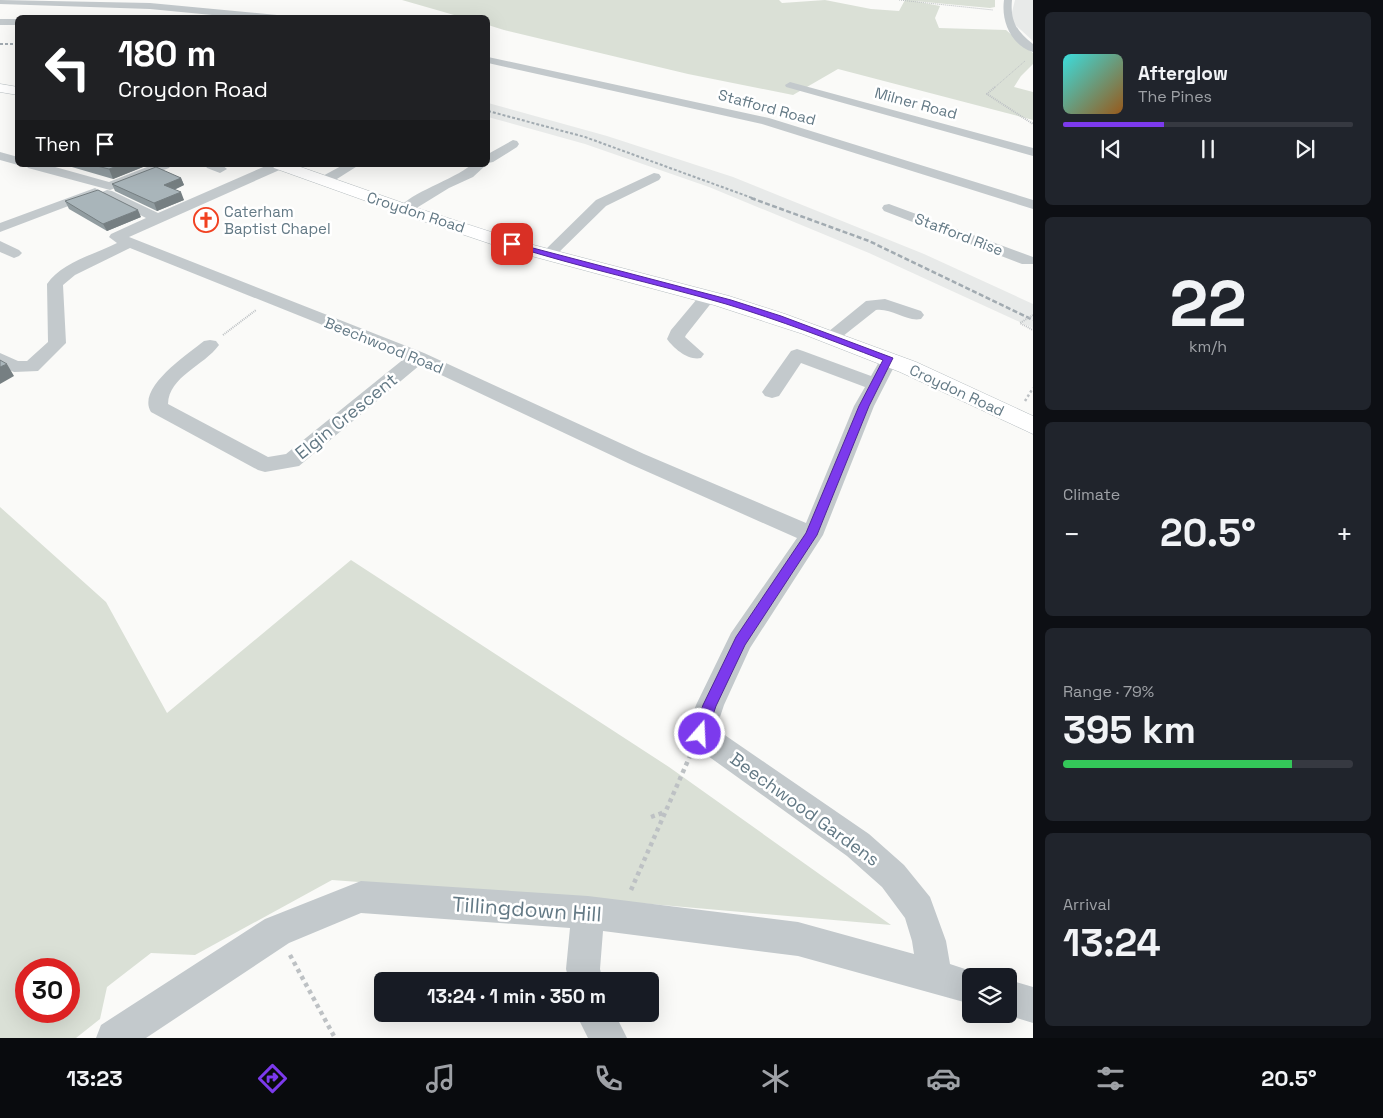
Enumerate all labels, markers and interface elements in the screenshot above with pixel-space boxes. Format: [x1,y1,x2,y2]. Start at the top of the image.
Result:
text: 180 m [118,32,216,76]
icon: left [35,35,100,100]
text: Afterglow [1138,61,1228,86]
text: Croydon Road [118,75,268,103]
street label: Milner Road [873,83,959,123]
street label: Stafford Road [716,85,818,129]
text: The Pines [1138,86,1212,107]
icon: arrive [91,130,119,158]
text: Then [35,132,81,157]
icon: previous [1097,135,1125,163]
icon: pause [1194,135,1222,163]
icon: next [1291,135,1319,163]
street label: Croydon Road [364,187,468,237]
place label: Caterham Baptist Chapel [224,202,331,238]
church icon: Caterham Baptist Chapel [193,207,219,233]
street label: Stafford Rise [912,208,1006,260]
pin [491,223,533,265]
icon: arrive [498,230,526,258]
text: 22 [1169,262,1247,345]
street label: Beechwood Road [322,312,446,378]
text: km/h [1189,336,1227,357]
street label: Croydon Road [907,360,1007,420]
street label: Elgin Crescent [290,368,402,464]
text: Climate [1063,484,1120,505]
text: 20.5° [1160,509,1256,557]
text: − [1063,516,1080,552]
text: + [1336,516,1353,552]
text: Range · 79% [1063,681,1154,702]
text: 395 km [1063,706,1196,754]
position arrow [673,707,725,759]
street label: Beechwood Gardens [726,747,884,871]
street label: Tillingdown Hill [451,890,603,928]
text: Arrival [1063,894,1111,915]
text: 13:24 [1063,919,1161,967]
speed limit sign: 30 [15,958,80,1023]
map controls [962,968,1017,1023]
button: layers [962,968,1017,1023]
text: 13:24 · 1 min · 350 m [427,984,606,1009]
icon: directions [255,1061,290,1096]
icon: music [423,1061,458,1096]
icon: phone [591,1061,626,1096]
icon: climate [758,1061,793,1096]
icon: car [926,1061,961,1096]
icon: filters [1093,1061,1128,1096]
text: 13:23 [66,1064,123,1092]
text: 20.5° [1261,1064,1317,1092]

